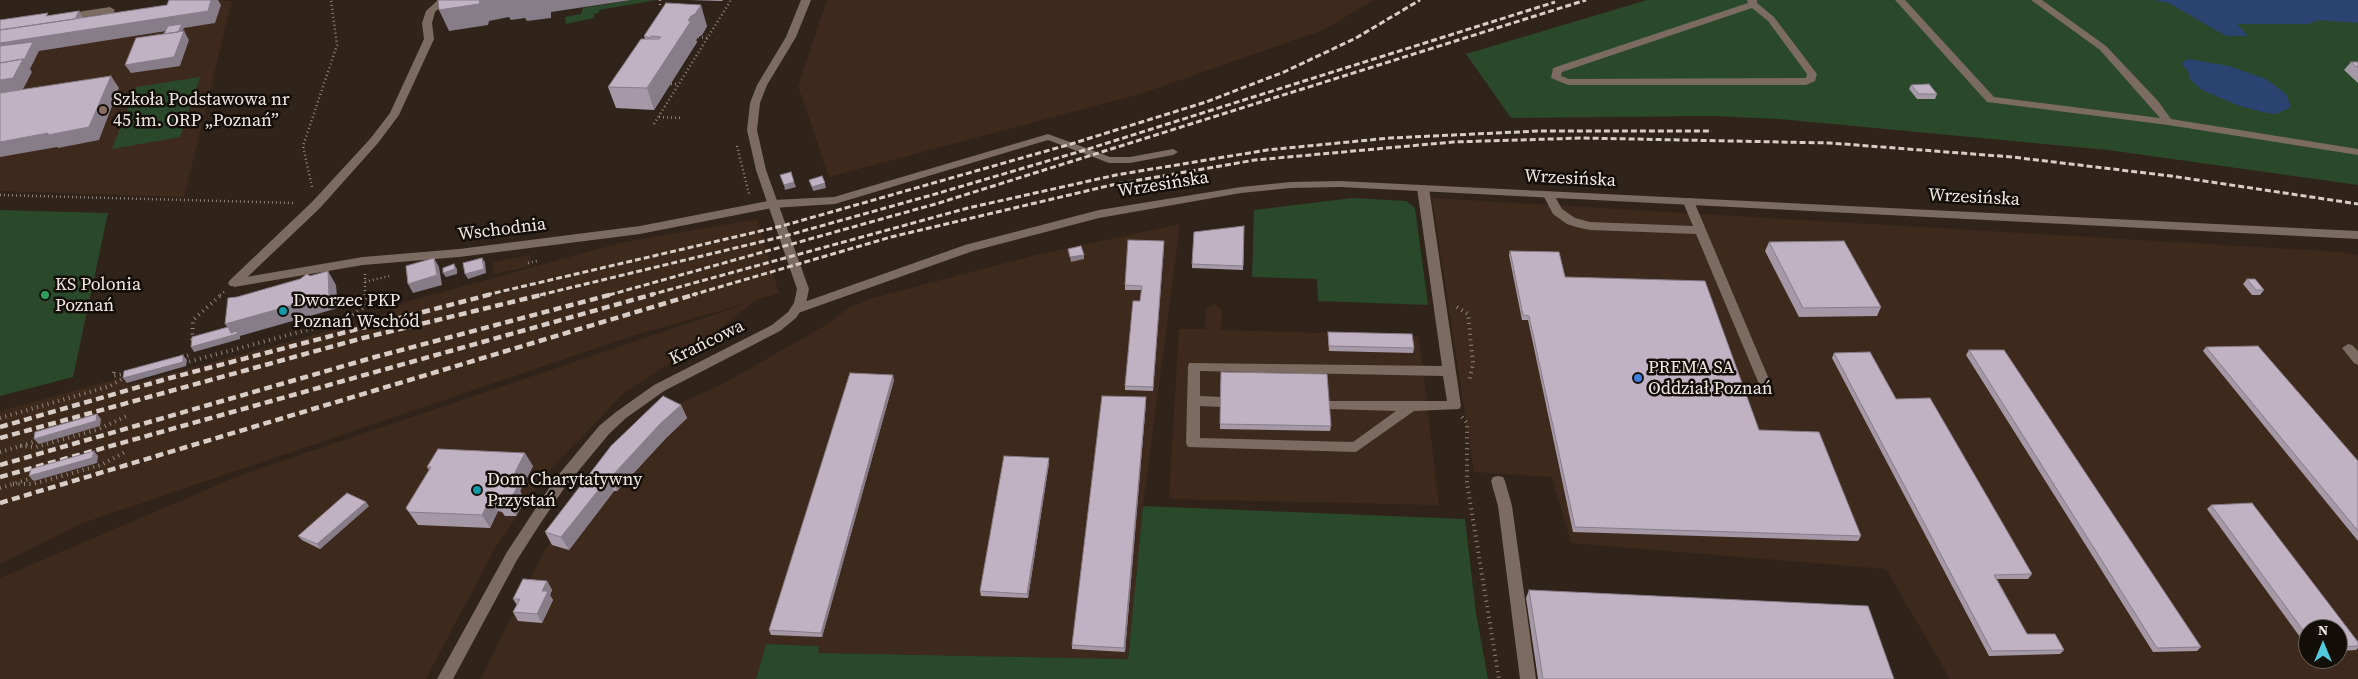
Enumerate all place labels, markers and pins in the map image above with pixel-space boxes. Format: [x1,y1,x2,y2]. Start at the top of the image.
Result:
place label: Szkoła Podstawowa nr 45 im. ORP „Poznań” [113,89,290,132]
marker: Szkoła Podstawowa nr 45 im. ORP „Poznań” [97,104,109,116]
place label: KS Polonia Poznań [55,274,141,316]
marker: KS Polonia Poznań [39,289,51,301]
place label: Dworzec PKP Poznań Wschód [293,290,420,332]
marker: Dworzec PKP Poznań Wschód [277,305,289,317]
place label: PREMA SA Oddział Poznań [1648,357,1773,399]
marker: PREMA SA Oddział Poznań [1632,372,1644,384]
place label: Dom Charytatywny Przystań [487,469,642,512]
marker: Dom Charytatywny Przystań [471,484,483,496]

